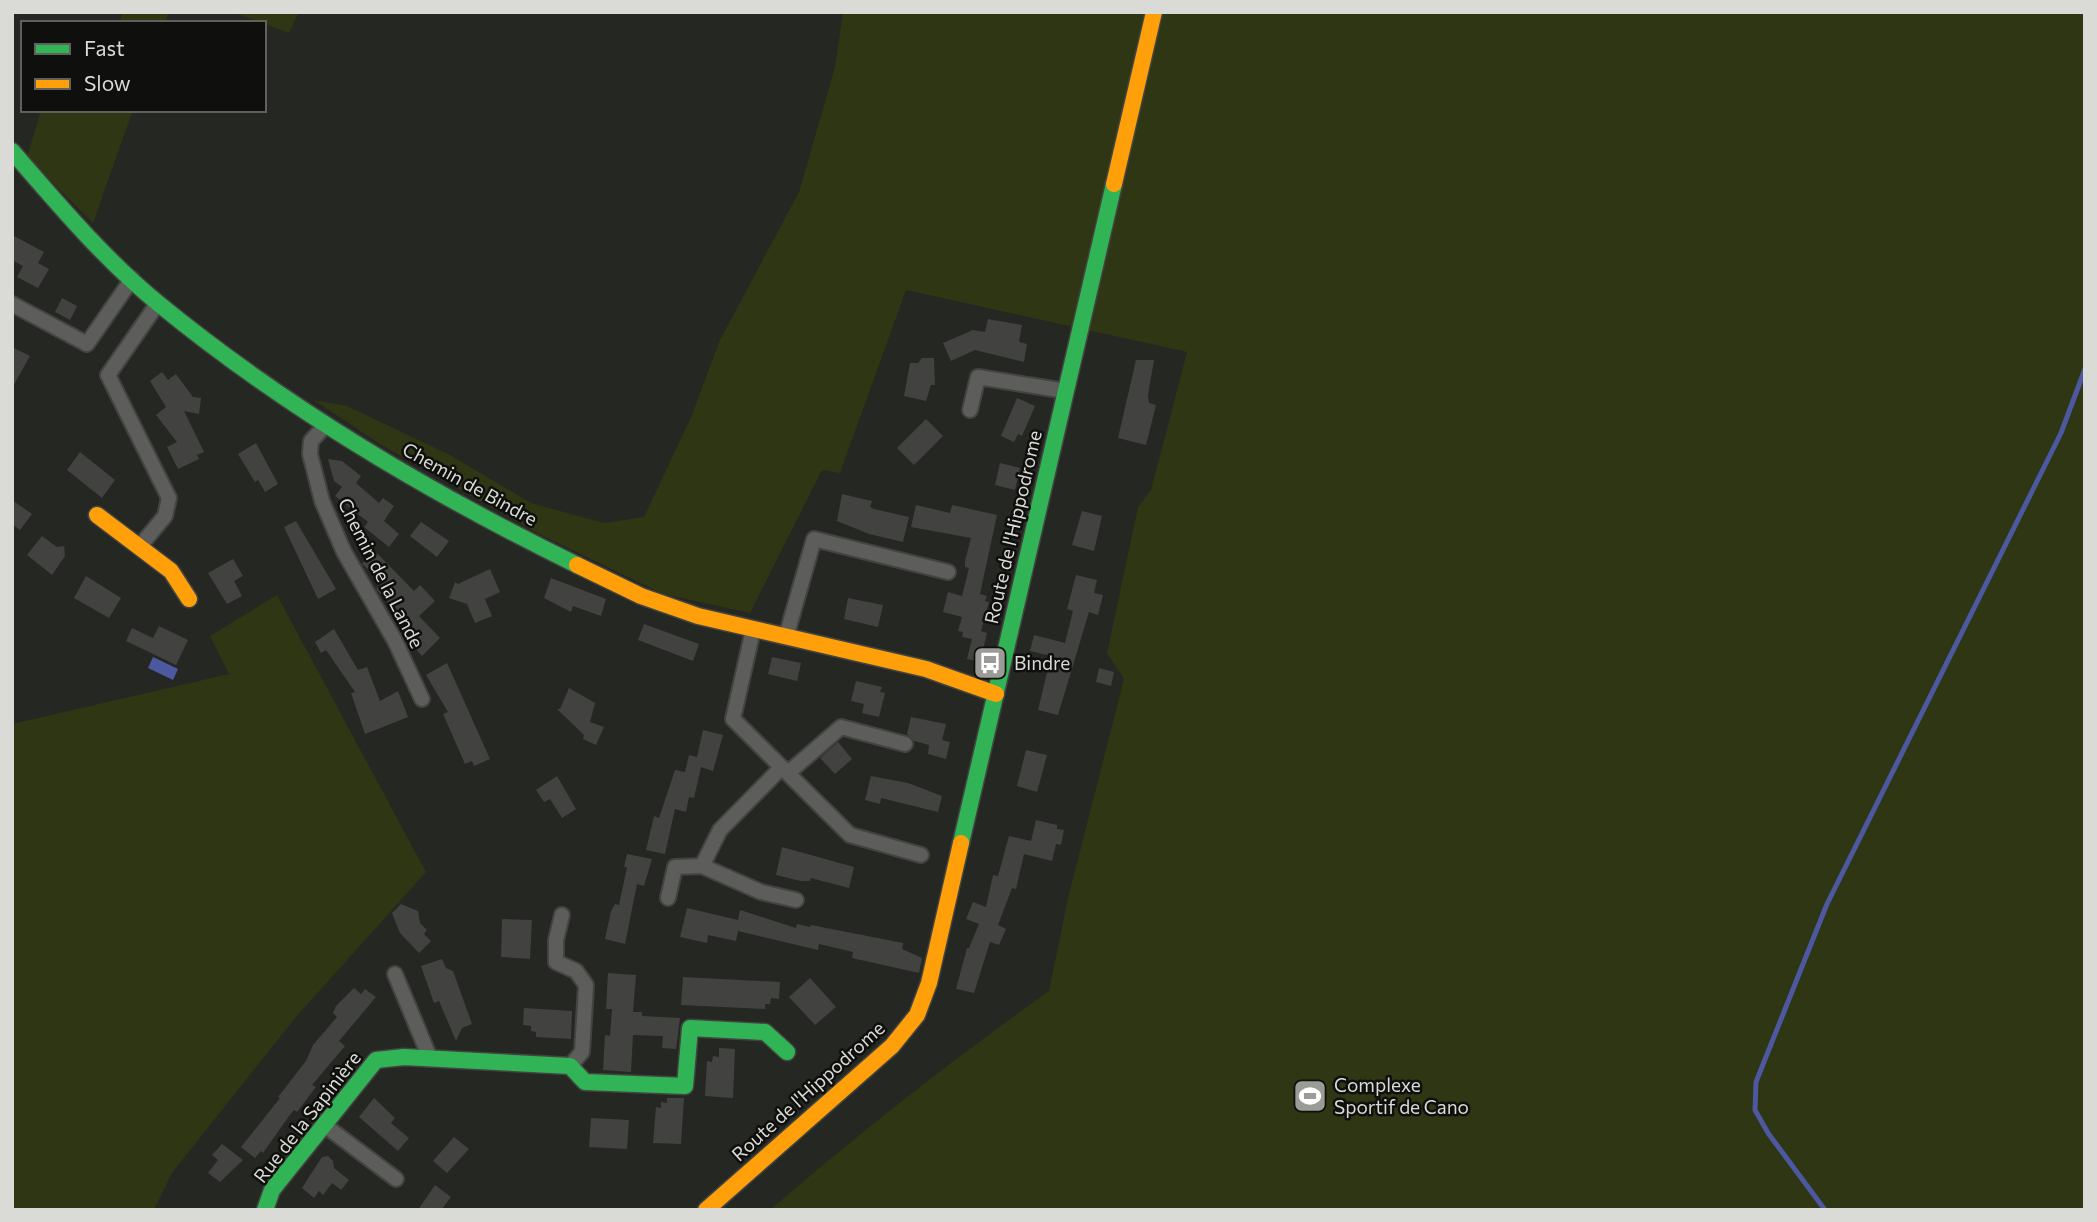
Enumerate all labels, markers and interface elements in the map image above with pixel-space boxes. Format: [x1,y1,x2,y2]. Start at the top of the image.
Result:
legend [21,21,266,112]
text: Fast [84,35,125,60]
text: Slow [84,70,131,95]
street label: Route de l'Hippodrome [979,428,1046,626]
street label: Chemin de Bindre [399,437,542,530]
street label: Chemin de la Lande [334,494,429,652]
bus stop icon: Bindre [971,644,1009,682]
place label: Bindre [1014,651,1070,674]
street label: Route de l'Hippodrome [726,1016,889,1165]
street label: Rue de la Sapinière [248,1046,365,1187]
place label: Complexe Sportif de Cano [1334,1073,1469,1118]
sports icon: Complexe Sportif de Cano [1291,1077,1329,1115]

